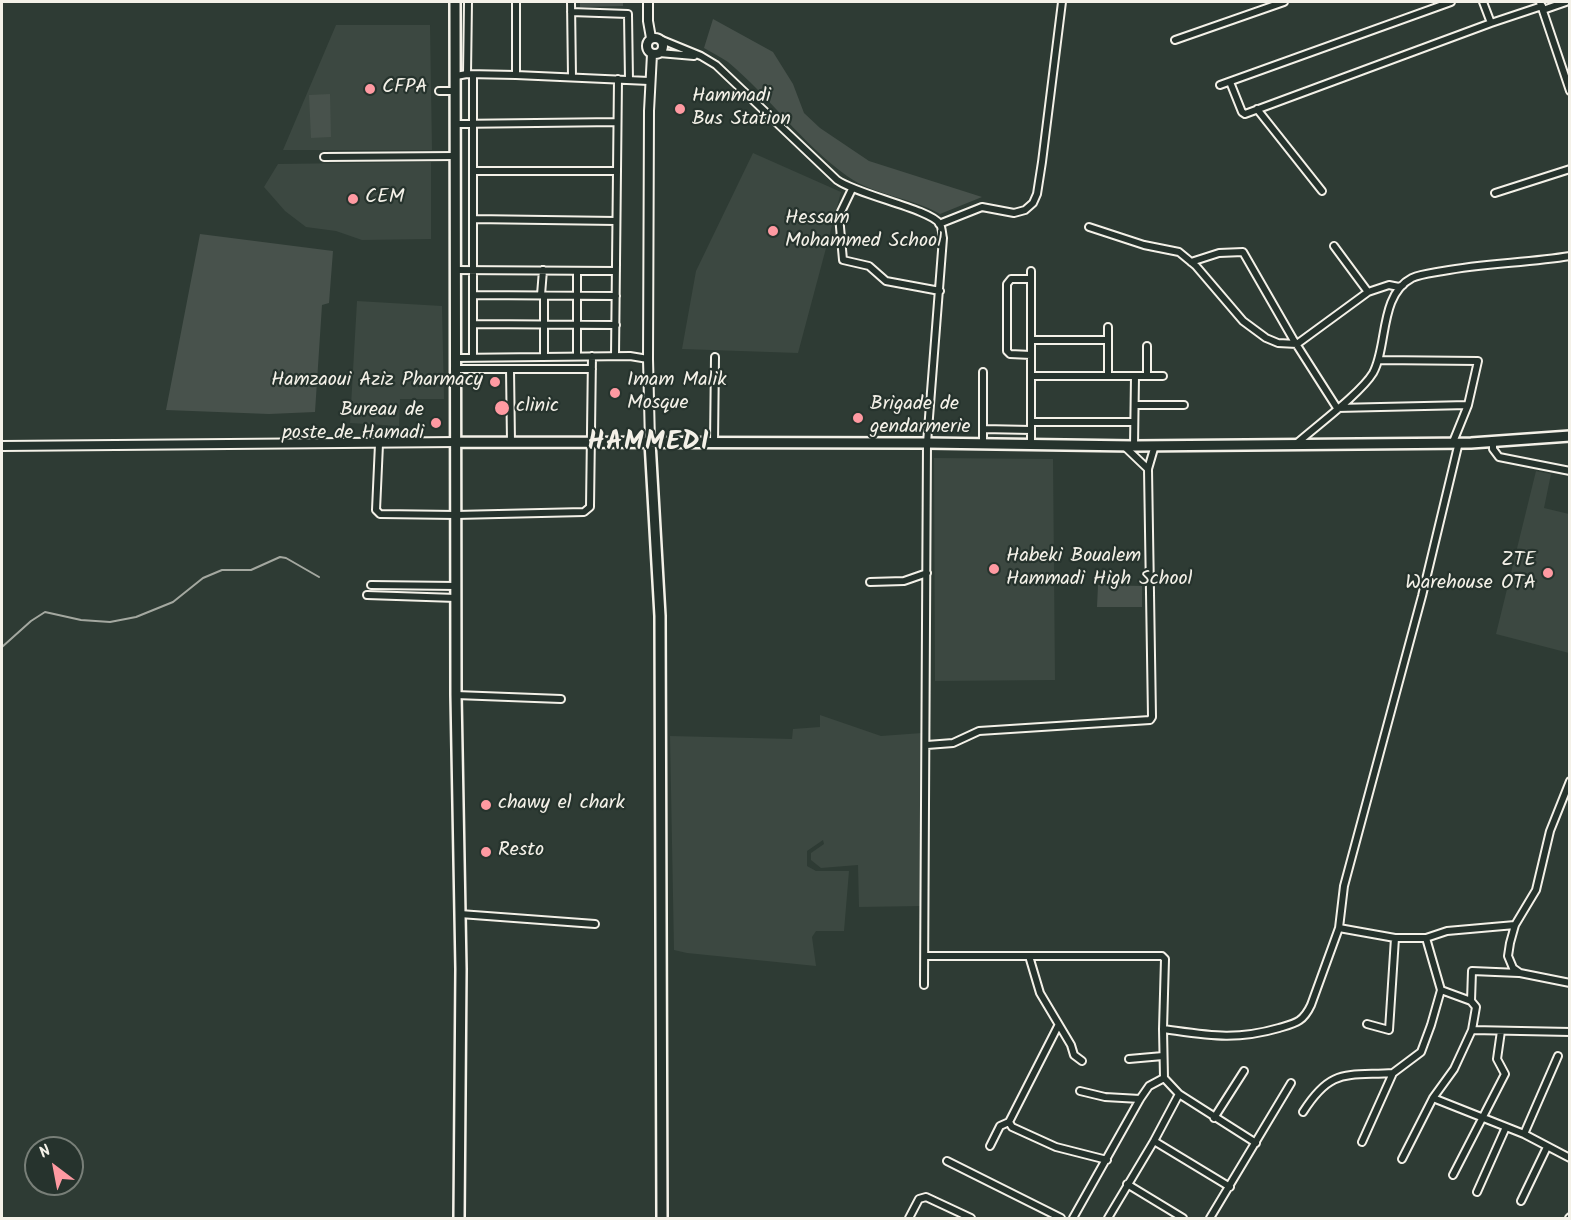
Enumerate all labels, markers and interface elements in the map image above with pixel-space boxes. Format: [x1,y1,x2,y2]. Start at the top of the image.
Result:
place label: CFPA [382,77,427,101]
marker: CFPA [363,82,377,96]
place label: Hammadi Bus Station [692,86,791,133]
marker: Hammadi Bus Station [673,102,687,116]
place label: CEM [365,187,404,211]
marker: CEM [346,192,360,206]
place label: Hessam Mohammed School [785,208,942,255]
marker: Hessam Mohammed School [766,224,780,238]
place label: Hamzaoui Aziz Pharmacy [271,370,483,394]
place label: Imam Malik Mosque [627,370,727,417]
marker: Hamzaoui Aziz Pharmacy [488,375,502,389]
marker: Imam Malik Mosque [608,386,622,400]
place label: Brigade de gendarmerie [870,394,970,441]
place label: clinic [516,396,559,420]
marker: clinic [493,399,511,417]
place label: Bureau de poste de Hamadi [282,400,424,447]
marker: Brigade de gendarmerie [851,411,865,425]
marker: Bureau de poste de Hamadi [429,416,443,430]
district label: HAMMEDI [588,429,710,461]
place label: Habeki Boualem Hammadi High School [1006,546,1192,593]
place label: ZTE Warehouse OTA [1405,550,1536,597]
marker: Habeki Boualem Hammadi High School [987,562,1001,576]
marker: ZTE Warehouse OTA [1541,566,1555,580]
place label: chawy el chark [498,793,625,817]
marker: chawy el chark [479,798,493,812]
place label: Resto [498,840,544,864]
marker: Resto [479,845,493,859]
north arrow [24,1136,84,1196]
text: N [34,1139,56,1165]

